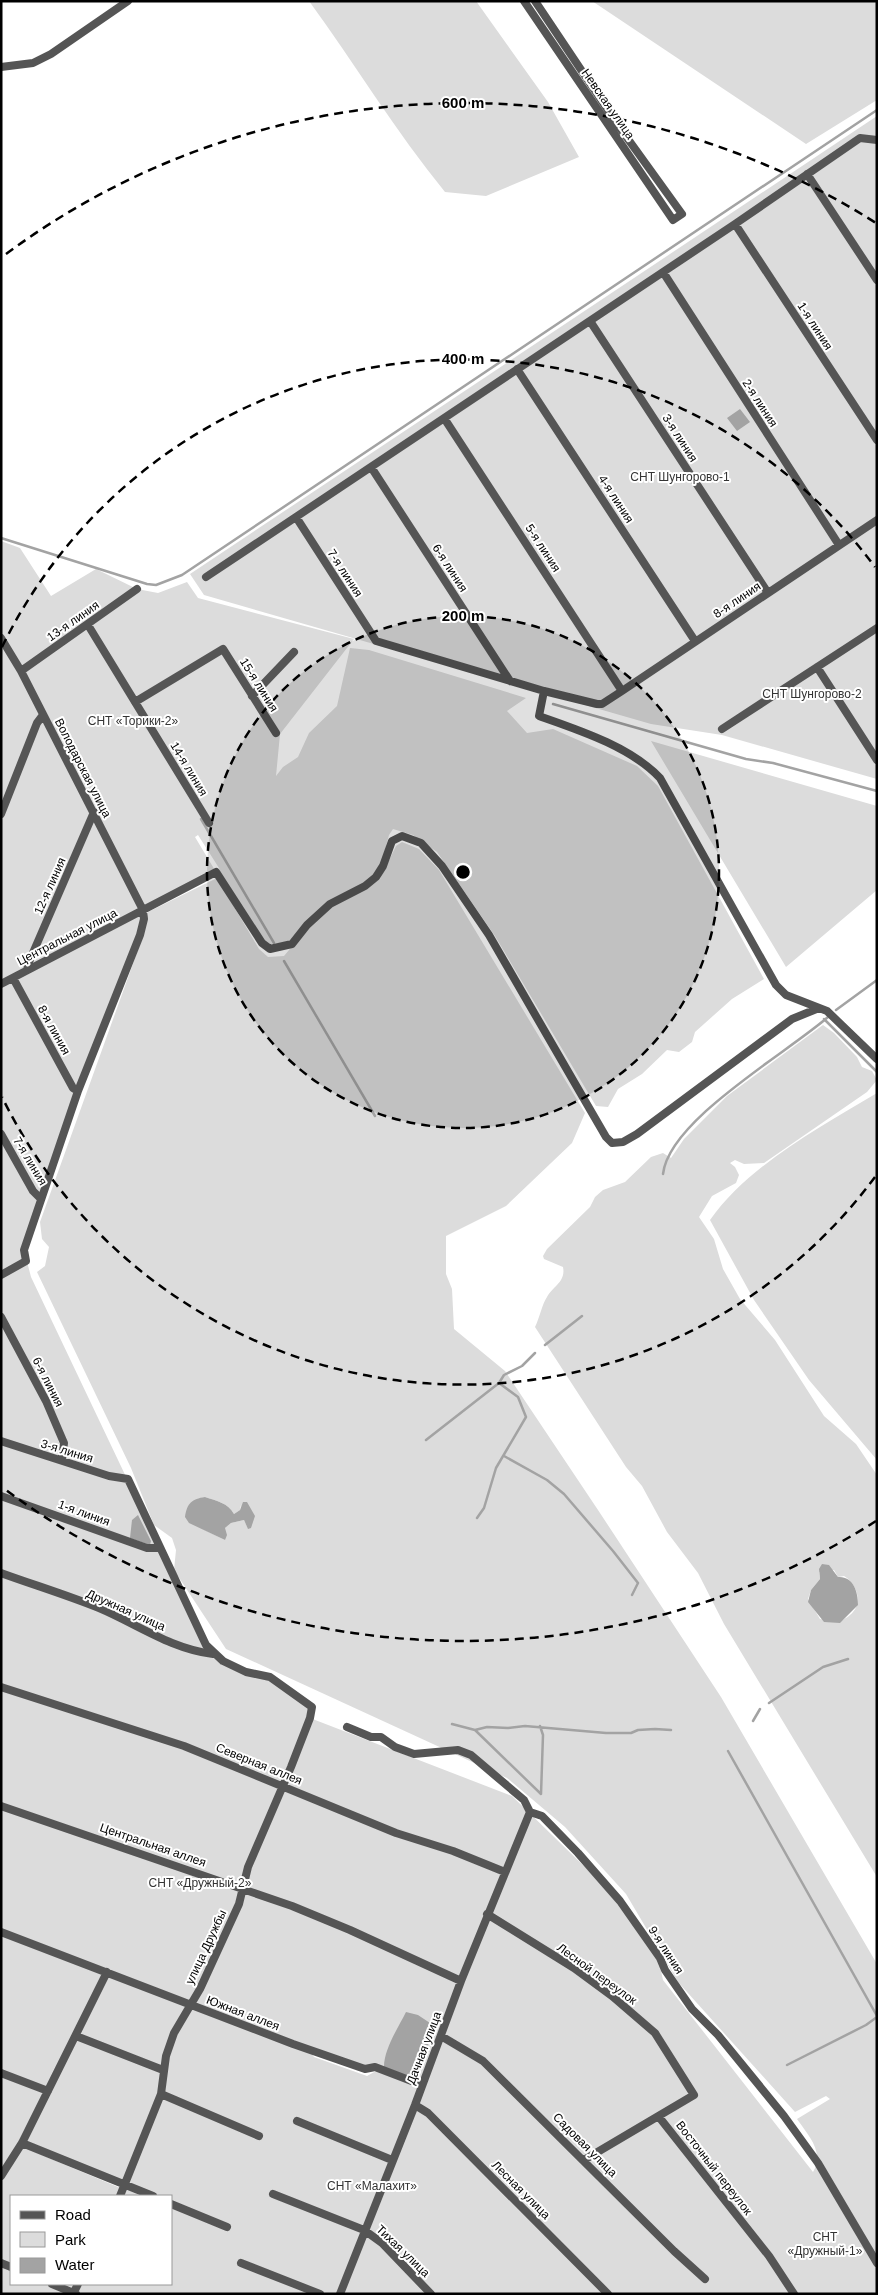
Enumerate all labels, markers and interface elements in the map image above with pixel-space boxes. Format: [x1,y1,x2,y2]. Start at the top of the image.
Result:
street label: Невская улица [579,66,638,142]
text: 600 m [442,94,484,111]
street label: 1-я линия [794,300,836,352]
text: 400 m [442,350,484,367]
street label: 2-я линия [739,377,781,429]
street label: 3-я линия [659,412,701,464]
park label: СНТ Шунгорово-1 [630,470,730,484]
street label: 4-я линия [595,473,637,525]
street label: 5-я линия [522,522,564,574]
street label: 6-я линия [429,542,471,594]
street label: 7-я линия [324,547,366,599]
street label: 8-я линия [711,579,763,621]
street label: 13-я линия [44,598,102,644]
text: 200 m [442,607,484,624]
street label: 15-я линия [237,656,281,714]
park label: СНТ Шунгорово-2 [762,687,862,701]
park label: СНТ «Торики-2» [88,714,179,728]
street label: Володарская улица [52,716,114,820]
street label: 14-я линия [167,739,211,799]
street label: 12-я линия [31,855,69,917]
centre of rings [454,863,472,881]
street label: Центральная улица [15,906,120,968]
street label: 8-я линия [35,1003,73,1057]
street label: 7-я линия [10,1134,50,1188]
street label: 6-я линия [29,1355,67,1409]
street label: 3-я линия [39,1436,95,1466]
street label: 1-я линия [56,1497,112,1529]
street label: Дружная улица [84,1586,168,1634]
street label: Северная аллея [214,1740,304,1788]
street label: Центральная аллея [98,1820,208,1870]
park label: СНТ «Дружный-2» [149,1876,252,1890]
street label: улица Дружбы [183,1907,229,1987]
street label: 9-я линия [645,1924,687,1976]
street label: Лесной переулок [554,1940,640,2008]
street label: Южная аллея [204,1993,282,2033]
street label: Дачная улица [404,2009,444,2086]
street label: Садовая улица [550,2110,620,2180]
street label: Восточный переулок [673,2118,755,2218]
street label: Лесная улица [489,2158,553,2222]
park label: СНТ «Малахит» [327,2179,417,2193]
legend [10,2195,172,2285]
text: Road [55,2206,91,2223]
street label: Тихая улица [373,2222,433,2280]
park label: СНТ «Дружный-1» [788,2230,863,2258]
text: Park [55,2231,86,2248]
text: Water [55,2256,94,2273]

